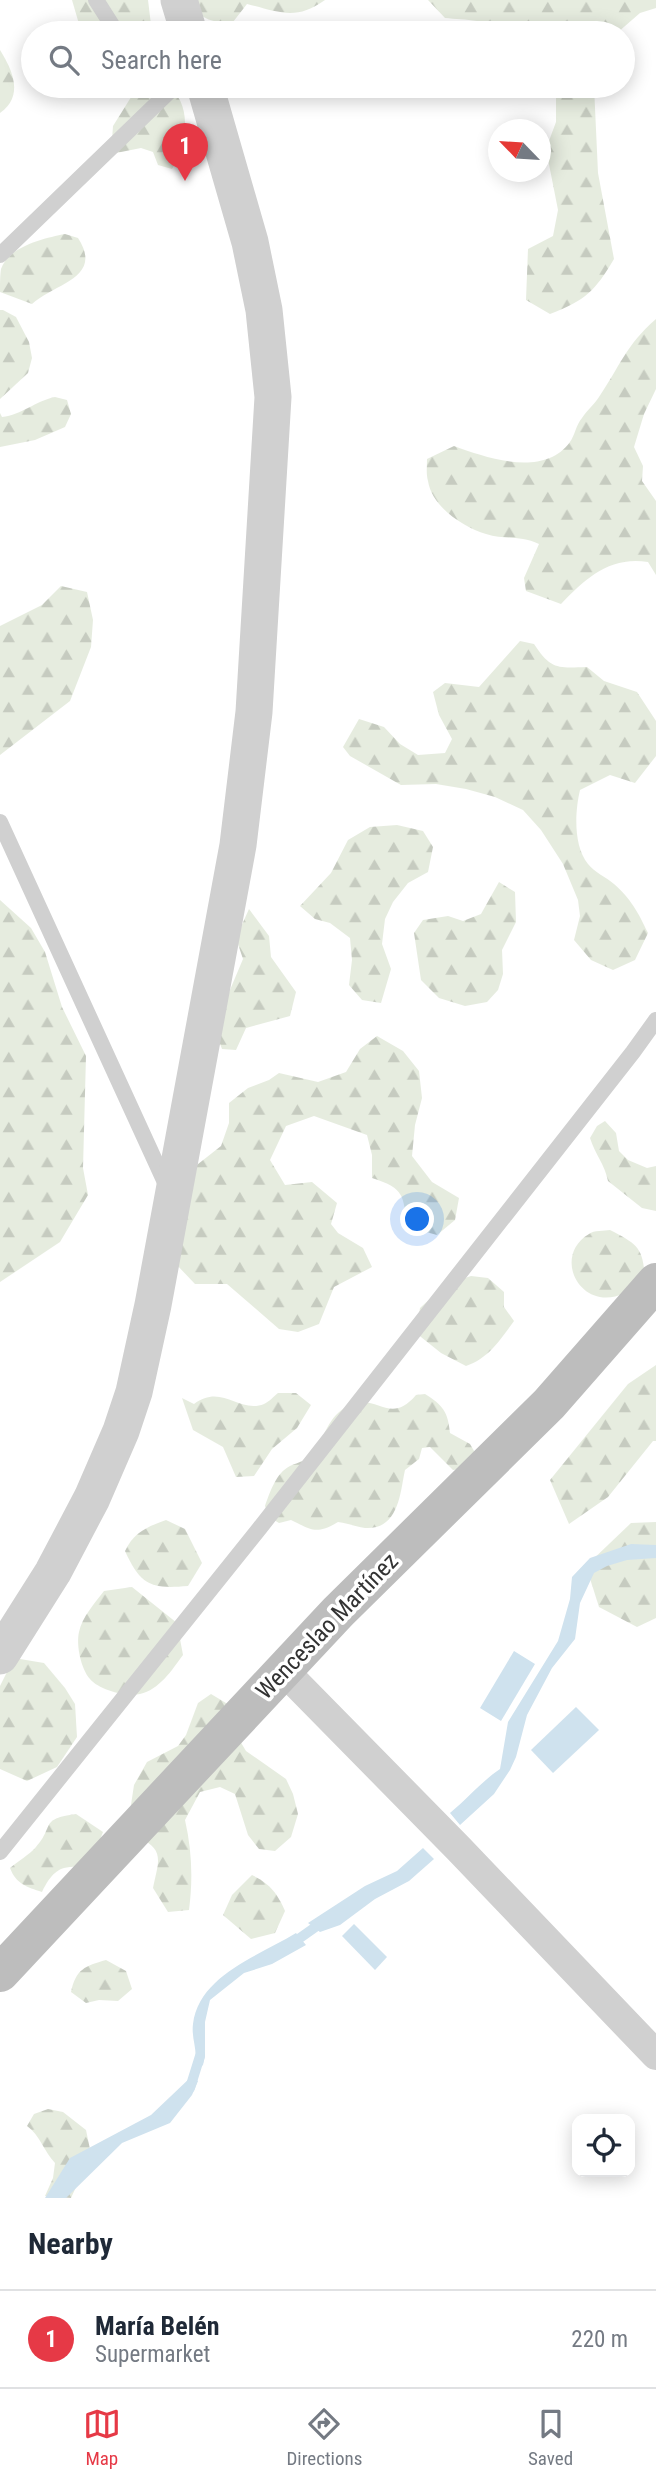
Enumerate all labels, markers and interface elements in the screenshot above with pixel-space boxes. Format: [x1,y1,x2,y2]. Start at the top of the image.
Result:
search box [21,21,635,98]
icon: search [45,41,83,79]
text: Search here [101,45,222,75]
north arrow [488,119,551,182]
pin: 1 [162,123,208,181]
your location [400,1202,434,1236]
street label: Wenceslao Martínez [250,1547,404,1705]
map controls [572,2114,635,2177]
button: locate [572,2114,635,2177]
text: Nearby [28,2226,113,2261]
text: María Belén [95,2311,219,2341]
text: 1 [45,2326,57,2353]
text: 220 m [571,2326,628,2353]
text: Supermarket [95,2341,210,2368]
tab: Map [83,2405,121,2470]
tab: Directions [286,2405,362,2470]
tab: Saved [528,2405,573,2470]

